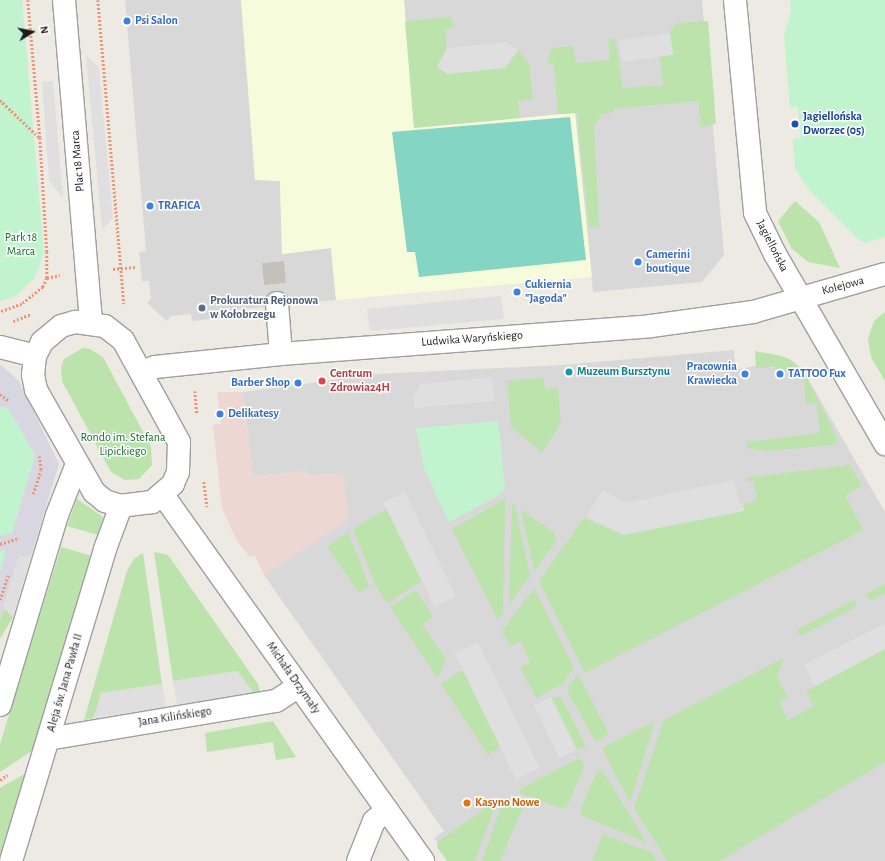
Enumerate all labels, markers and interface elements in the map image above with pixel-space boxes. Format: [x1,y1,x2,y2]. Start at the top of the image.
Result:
north arrow [12,12,52,52]
place label: Psi Salon [135,14,178,28]
marker: Psi Salon [122,16,132,26]
text: N [38,25,50,35]
place label: Jagiellońska Dworzec (05) [803,110,865,138]
marker: Jagiellońska Dworzec (05) [790,119,800,129]
street label: Plac 18 Marca [68,130,88,192]
place label: TRAFICA [158,199,201,213]
marker: TRAFICA [145,201,155,211]
street label: Jagiellońska [753,218,791,274]
park label: Park 18 Marca [5,231,37,259]
place label: Camerini boutique [646,248,690,276]
marker: Camerini boutique [633,257,643,267]
street label: Kolejowa [820,273,866,299]
place label: Cukiernia "Jagoda" [525,278,571,306]
marker: Cukiernia "Jagoda" [512,287,522,297]
place label: Prokuratura Rejonowa w Kołobrzegu [210,294,318,322]
marker: Prokuratura Rejonowa w Kołobrzegu [197,303,207,313]
street label: Ludwika Waryńskiego [421,328,523,350]
place label: Pracownia Krawiecka [687,360,737,388]
place label: Muzeum Bursztynu [577,365,670,379]
place label: Centrum Zdrowia24H [330,367,390,395]
marker: Muzeum Bursztynu [564,367,574,377]
place label: TATTOO Fux [788,367,846,381]
marker: Pracownia Krawiecka [740,369,750,379]
marker: TATTOO Fux [775,369,785,379]
place label: Barber Shop [231,376,290,390]
marker: Centrum Zdrowia24H [317,376,327,386]
marker: Barber Shop [293,378,303,388]
place label: Delikatesy [228,407,279,421]
marker: Delikatesy [215,409,225,419]
park label: Rondo im. Stefana Lipickiego [80,431,166,459]
street label: Aleja św. Jana Pawła II [44,632,86,734]
street label: Michała Drzymały [263,639,323,717]
street label: Jana Kilińskiego [137,704,213,730]
place label: Kasyno Nowe [475,796,539,810]
marker: Kasyno Nowe [462,798,472,808]

